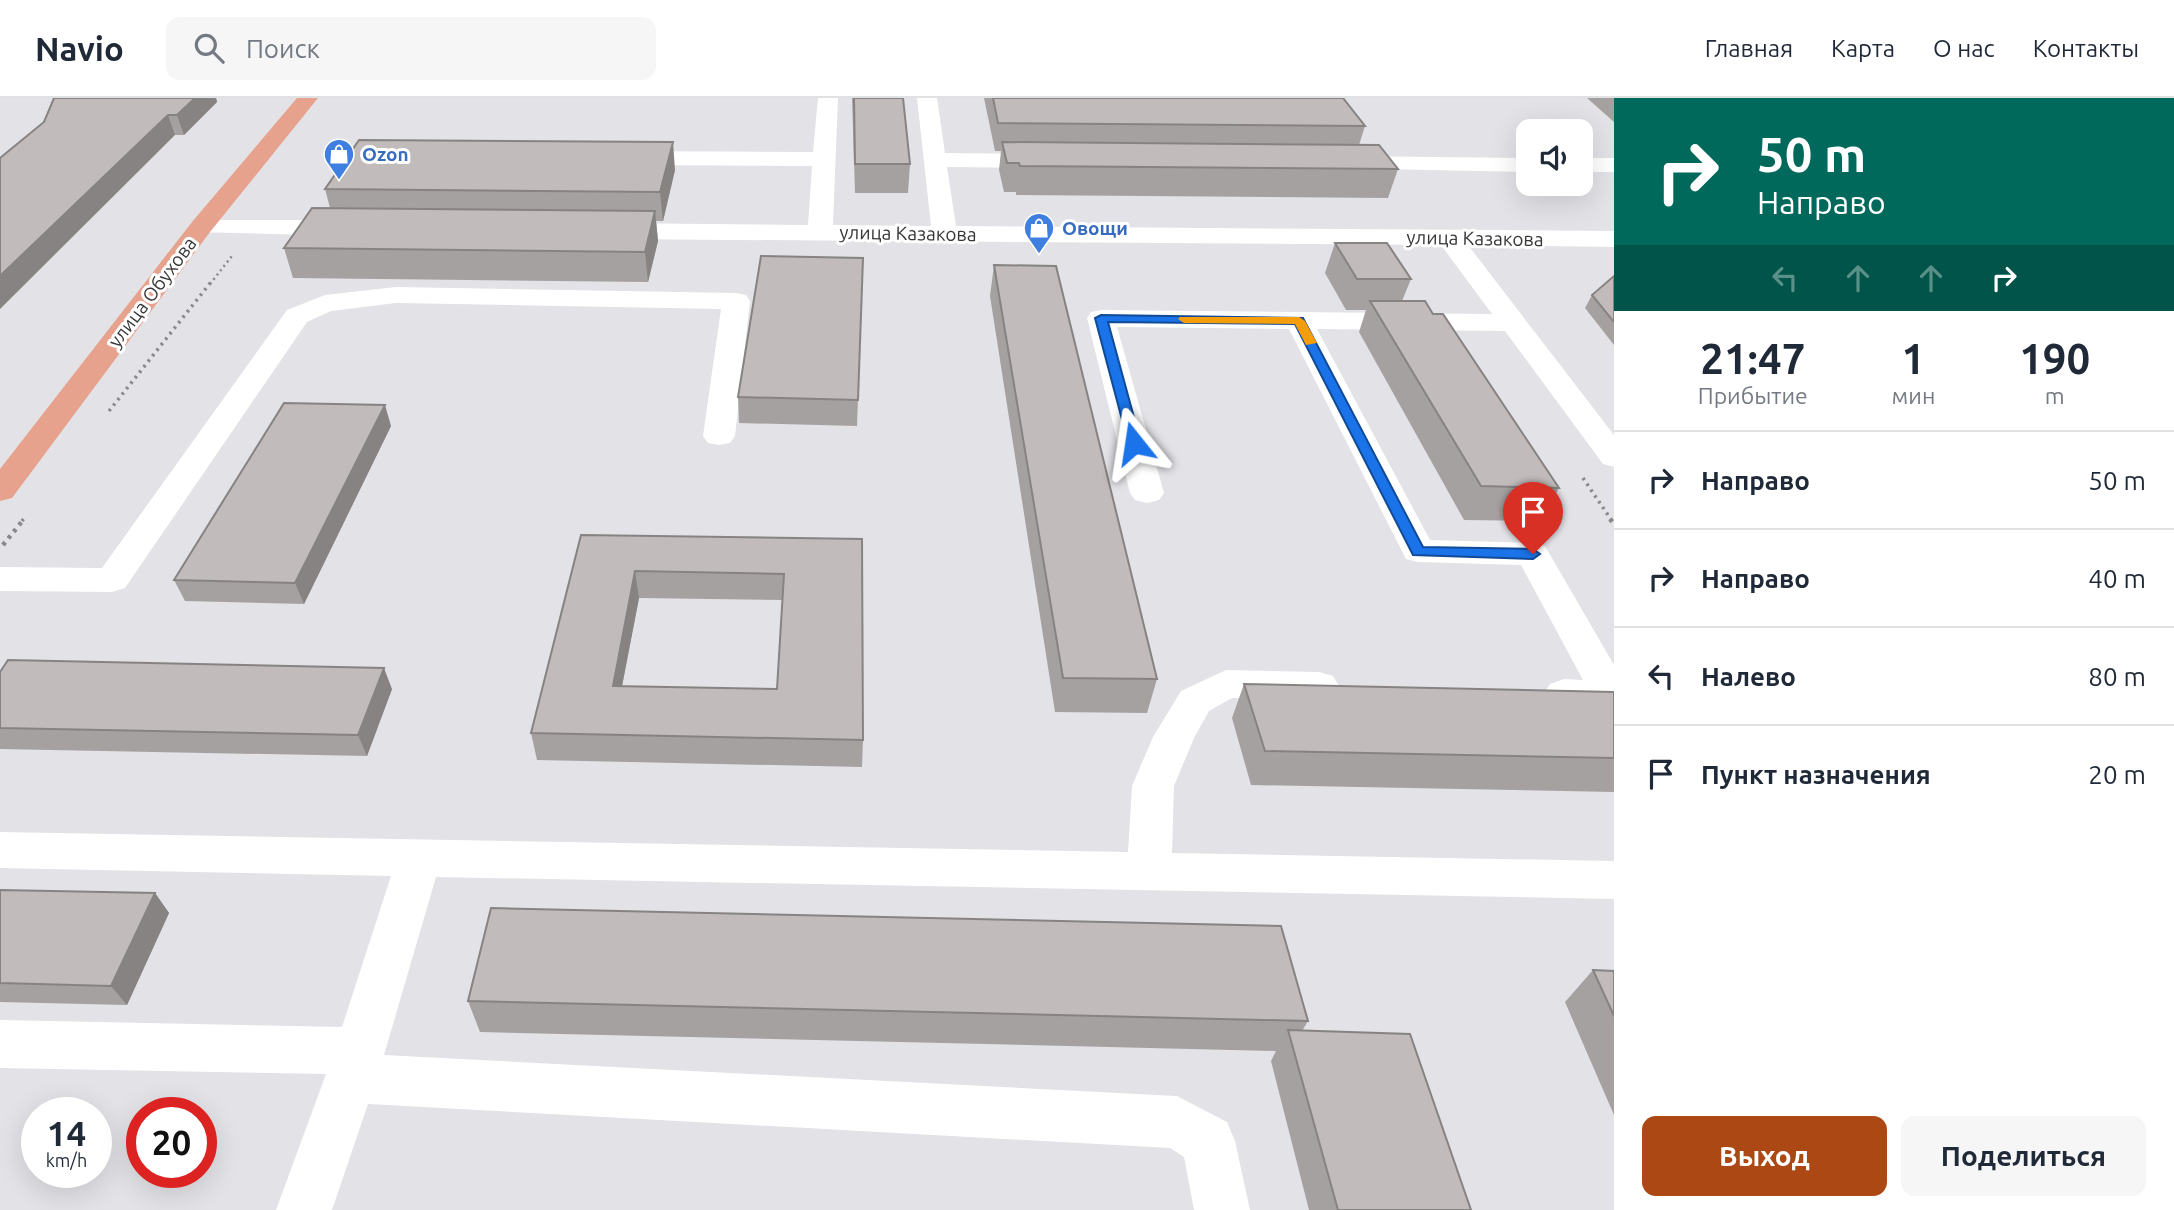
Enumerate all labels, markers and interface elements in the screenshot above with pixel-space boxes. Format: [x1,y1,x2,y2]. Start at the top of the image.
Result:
search box [166,17,656,80]
icon: search [190,29,228,67]
text: Navio [35,30,124,67]
text: Поиск [246,34,320,63]
text: Главная [1705,35,1793,62]
text: Карта [1831,35,1895,62]
text: О нас [1933,35,1995,62]
text: Контакты [2033,35,2139,62]
map controls [1516,119,1593,196]
button: sound [1516,119,1593,196]
icon: right [1642,126,1733,217]
text: 50 m [1757,126,1866,181]
shop icon: Ozon [322,137,356,181]
place label: Ozon [362,143,409,165]
text: Направо [1757,184,1886,220]
shop icon: Овощи [1022,211,1056,255]
place label: Овощи [1062,217,1128,239]
street label: улица Казакова [839,221,977,245]
street label: улица Казакова [1406,226,1544,250]
street label: улица Обухова [103,233,201,351]
icon: left [1766,259,1804,297]
icon: ahead [1839,259,1877,297]
icon: ahead [1912,259,1950,297]
icon: right [1985,259,2023,297]
text: 21:47 [1700,335,1805,382]
text: 1 [1902,335,1925,382]
text: 190 [2019,335,2090,382]
text: Прибытие [1698,383,1808,408]
text: мин [1892,383,1935,408]
text: m [2045,383,2065,408]
position arrow [1097,406,1171,480]
icon: right [1642,461,1680,499]
text: Направо [1701,466,1810,495]
text: 50 m [2088,466,2146,495]
pin [1503,482,1563,554]
icon: arrive [1514,493,1552,531]
icon: right [1642,559,1680,597]
text: Направо [1701,564,1810,593]
text: 40 m [2088,564,2146,593]
icon: left [1642,657,1680,695]
text: Налево [1701,662,1796,691]
text: 80 m [2088,662,2146,691]
icon: arrive [1642,755,1680,793]
text: Пункт назначения [1701,760,1931,789]
text: 20 m [2088,760,2146,789]
speed limit sign: 20 [126,1097,217,1188]
text: 14 [47,1113,86,1153]
button: Выход [1642,1116,1887,1196]
button: Поделиться [1901,1116,2146,1196]
text: km/h [46,1150,87,1170]

